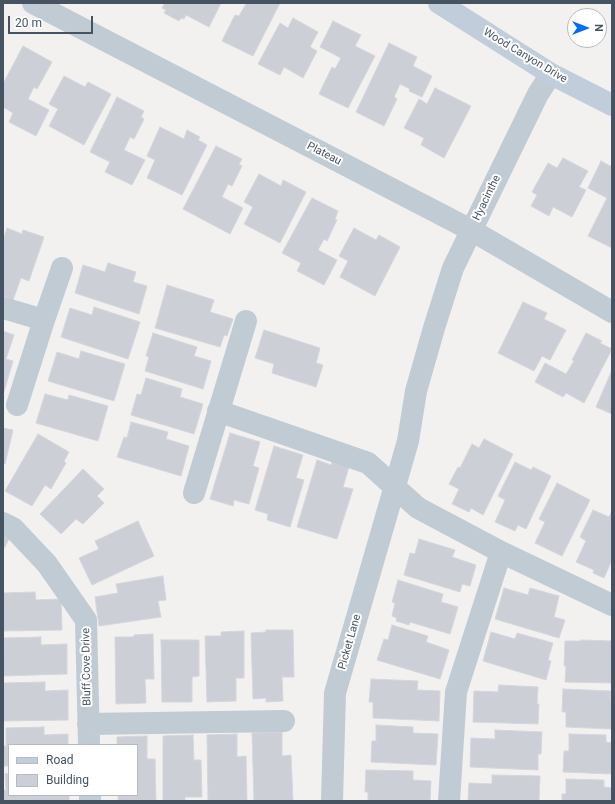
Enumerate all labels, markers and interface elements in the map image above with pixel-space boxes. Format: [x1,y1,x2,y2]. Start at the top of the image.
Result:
scale bar [10,8,95,34]
north arrow [567,8,607,48]
text: 20 m [15,16,42,30]
text: N [592,24,605,32]
street label: Wood Canyon Drive [481,26,569,86]
street label: Plateau [304,140,344,168]
street label: Hyacinthe [470,173,504,223]
street label: Picket Lane [336,613,364,671]
street label: Bluff Cove Drive [80,628,94,706]
legend [8,744,138,796]
text: Road [46,753,74,767]
text: Building [46,773,89,787]

